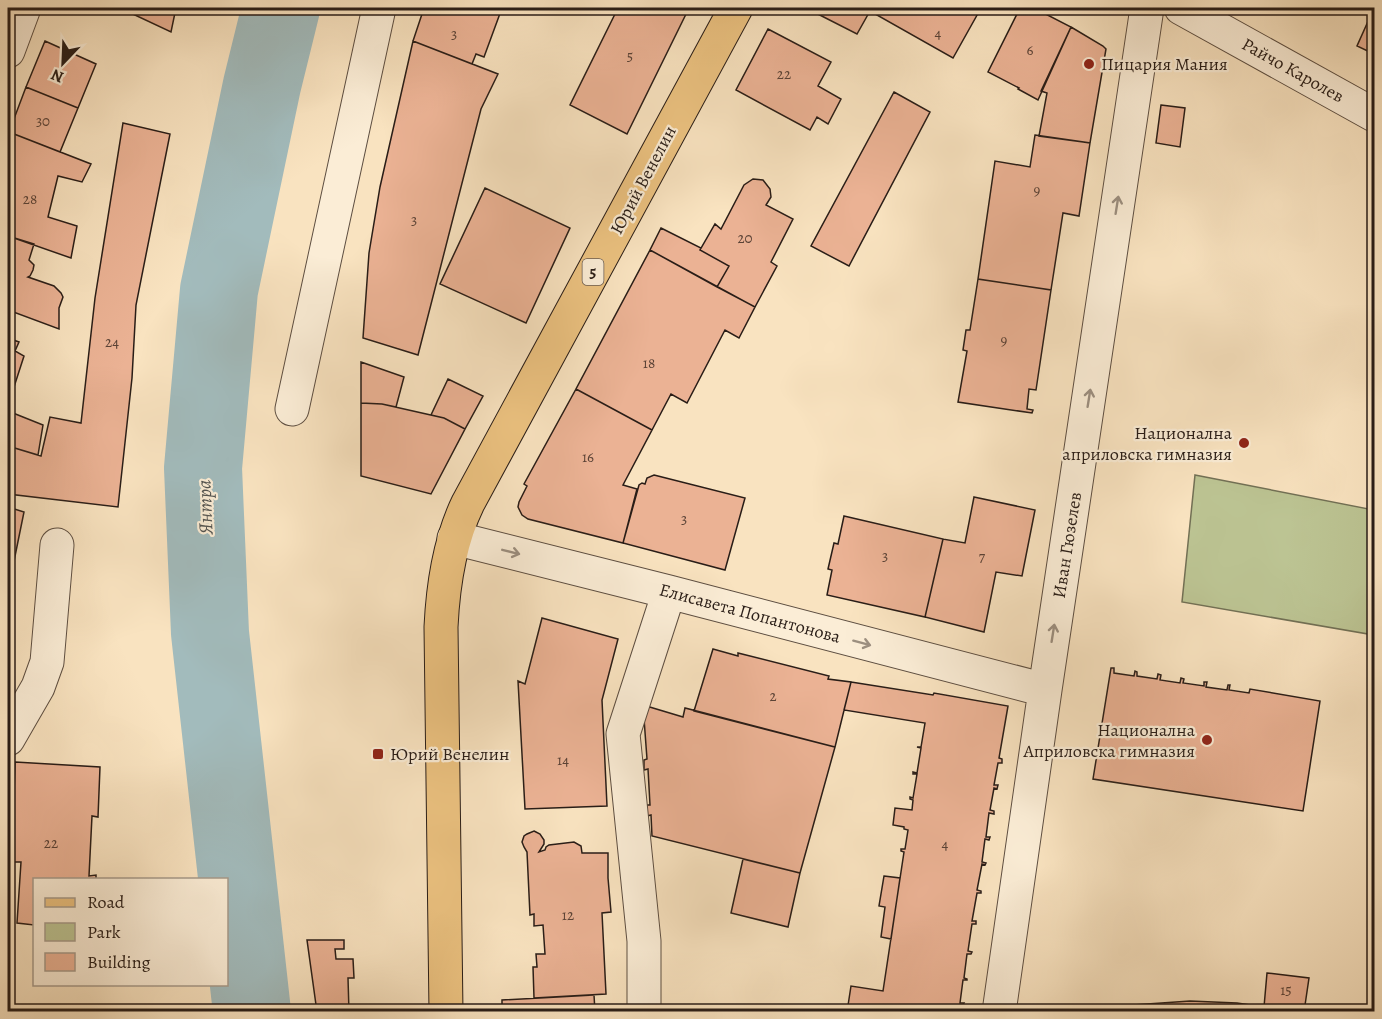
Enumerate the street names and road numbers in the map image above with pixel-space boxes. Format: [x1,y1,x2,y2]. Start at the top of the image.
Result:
street label: Райчо Каролев [1238,32,1348,108]
street label: Юрий Венелин [604,122,682,238]
road number: 5 [582,259,604,285]
street label: Иван Гюзелев [1047,490,1087,600]
street label: Елисавета Попантонова [657,577,844,649]

